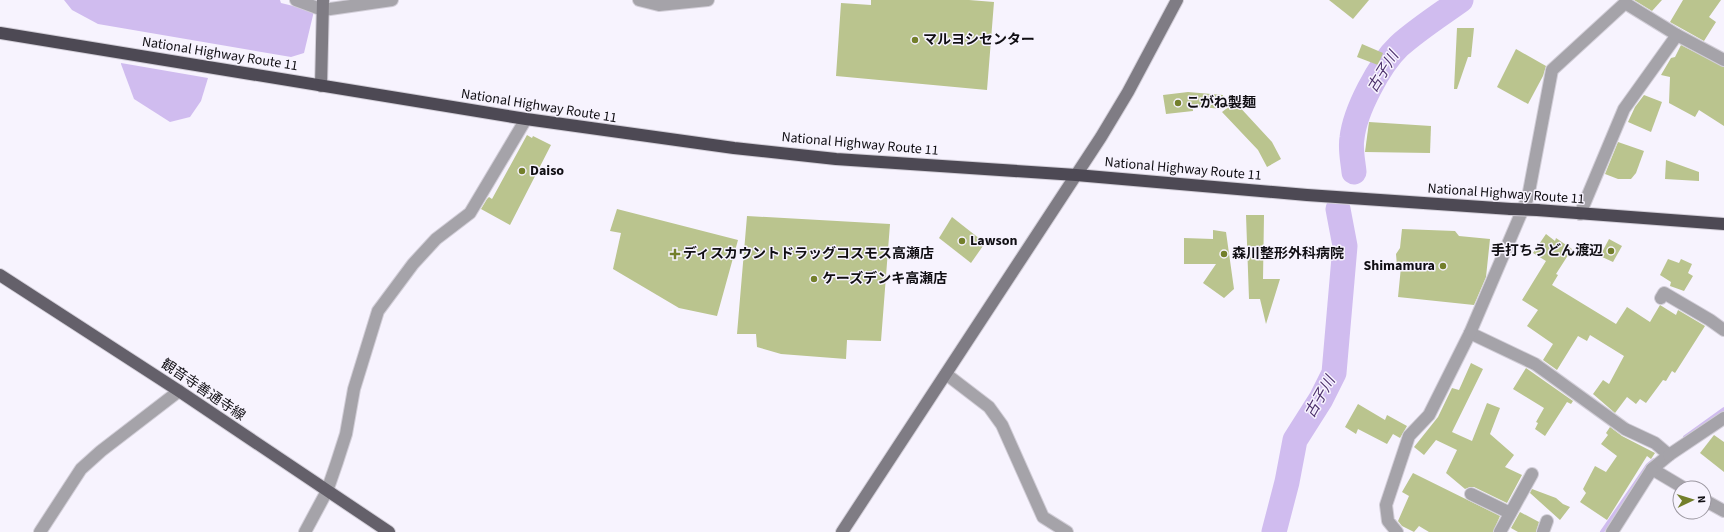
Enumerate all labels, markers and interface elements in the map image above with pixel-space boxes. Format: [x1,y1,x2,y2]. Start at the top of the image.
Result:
place label: マルヨシセンター [923,30,1035,50]
street label: National Highway Route 11 [141,32,299,76]
marker: マルヨシセンター [910,35,920,45]
water label: 古子川 [1362,46,1405,97]
street label: National Highway Route 11 [460,84,618,128]
place label: こがね製麺 [1186,93,1256,113]
marker: こがね製麺 [1173,98,1183,108]
street label: National Highway Route 11 [781,127,939,161]
street label: National Highway Route 11 [1104,152,1262,186]
place label: Daiso [530,161,564,181]
marker: Daiso [517,166,527,176]
street label: National Highway Route 11 [1427,179,1585,209]
place label: Lawson [970,231,1017,251]
marker: Lawson [957,236,967,246]
place label: 手打ちうどん渡辺 [1491,241,1603,261]
place label: ディスカウントドラッグコスモス高瀬店 [683,244,934,264]
place label: 森川整形外科病院 [1232,244,1344,264]
marker: 手打ちうどん渡辺 [1606,246,1616,256]
marker: ディスカウントドラッグコスモス高瀬店 [670,249,680,259]
marker: 森川整形外科病院 [1219,249,1229,259]
place label: Shimamura [1363,256,1435,276]
marker: Shimamura [1438,261,1448,271]
place label: ケーズデンキ高瀬店 [822,269,947,289]
marker: ケーズデンキ高瀬店 [809,274,819,284]
street label: 観音寺善通寺線 [157,354,249,426]
water label: 古子川 [1300,371,1341,422]
north arrow [1672,480,1712,520]
text: N [1694,495,1709,504]

